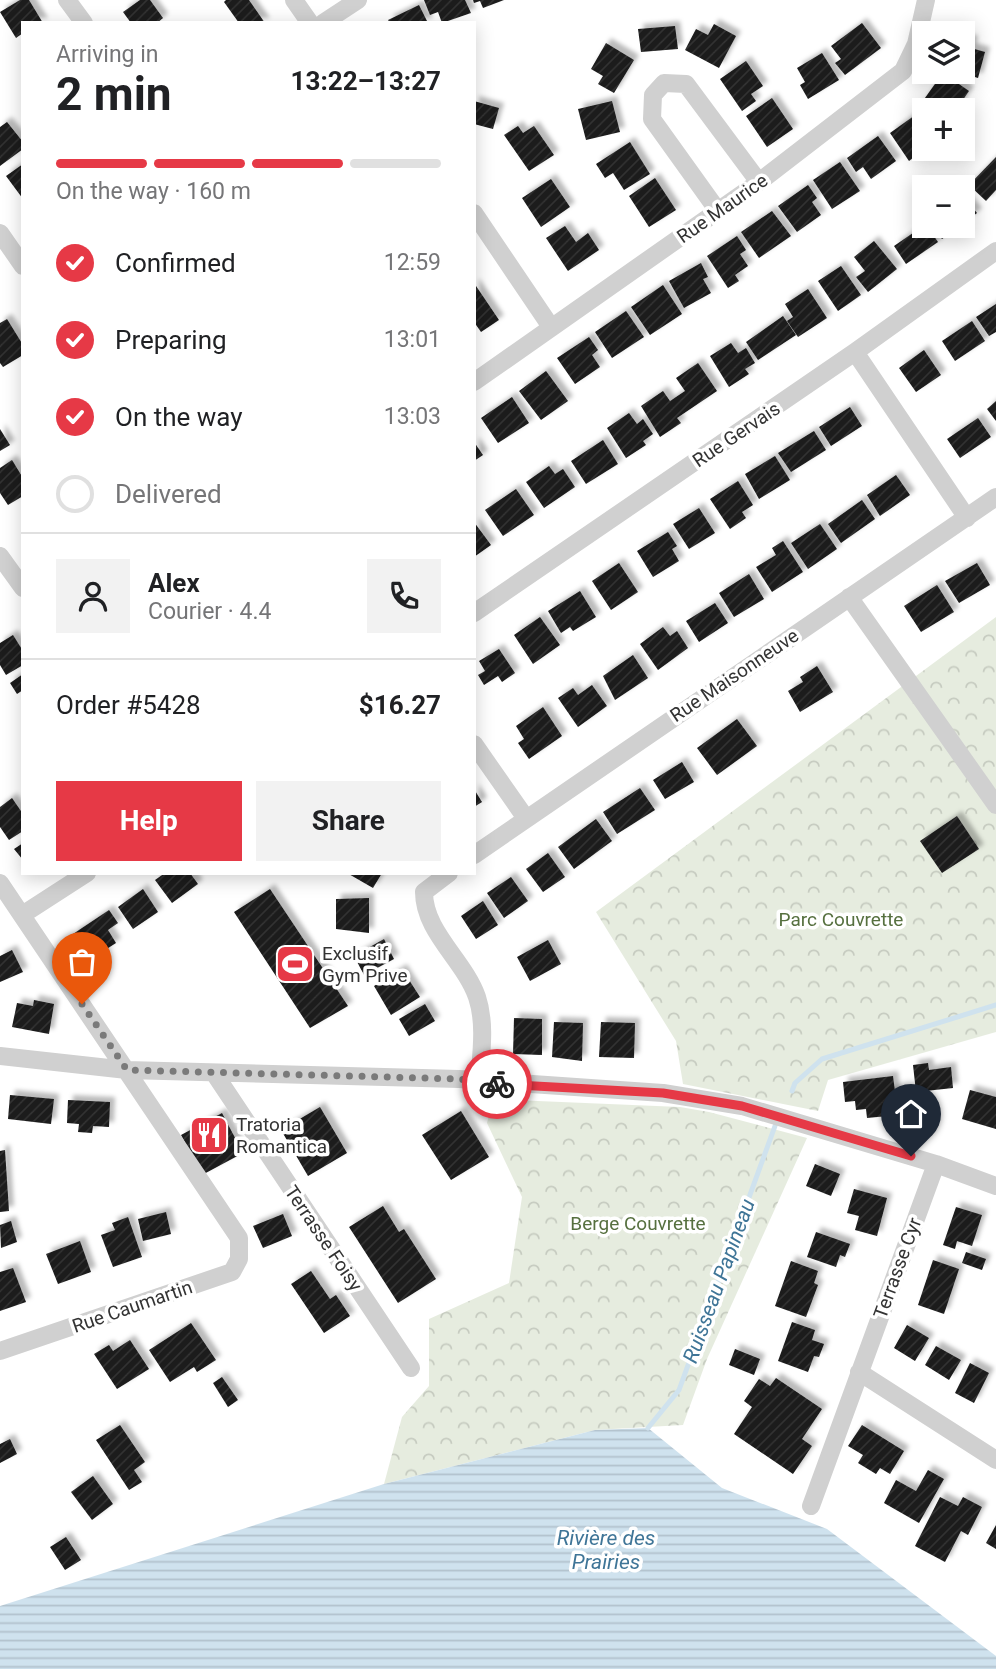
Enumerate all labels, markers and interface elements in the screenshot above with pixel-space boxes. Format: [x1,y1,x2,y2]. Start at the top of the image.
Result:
map controls [912,21,975,238]
button: layers [912,21,975,84]
text: Arriving in [56,41,159,68]
text: 13:22–13:27 [291,66,441,96]
text: 2 min [56,67,172,121]
button: + [912,98,975,161]
street label: Rue Maurice [672,169,772,248]
button: − [912,175,975,238]
text: On the way · 160 m [56,178,251,205]
icon: check [56,244,94,282]
text: Confirmed [115,248,236,278]
text: 12:59 [384,249,441,276]
icon: check [56,321,94,359]
text: Preparing [115,325,227,355]
text: 13:01 [384,326,441,353]
street label: Rue Gervais [688,397,784,472]
icon: check [56,398,94,436]
text: On the way [115,402,243,432]
text: 13:03 [384,403,441,430]
text: Delivered [115,479,222,509]
button: person [56,559,130,633]
button: phone [367,559,441,633]
text: Alex [148,568,200,598]
text: Courier · 4.4 [148,598,271,625]
street label: Rue Maisonneuve [666,624,803,727]
text: Order #5428 [56,690,201,720]
text: $16.27 [359,690,441,720]
button: Help [56,781,242,861]
button: Share [256,781,441,861]
park label: Parc Couvrette [779,908,903,931]
pin [52,932,112,1004]
place label: Exclusif Gym Prive [322,942,408,987]
icon: bag [63,943,101,981]
sports icon: Exclusif Gym Prive [274,943,316,985]
courier [462,1049,532,1119]
icon: bike [478,1065,516,1103]
pin [881,1084,941,1156]
icon: home [892,1095,930,1133]
place label: Tratoria Romantica [236,1113,327,1158]
restaurant icon: Tratoria Romantica [188,1114,230,1156]
street label: Terrasse Foisy [280,1181,367,1295]
water label: Ruisseau Papineau [678,1196,760,1366]
park label: Berge Couvrette [570,1212,706,1235]
street label: Terrasse Cyr [869,1214,927,1322]
street label: Rue Caumartin [69,1275,195,1338]
water label: Rivière des Prairies [557,1526,655,1574]

